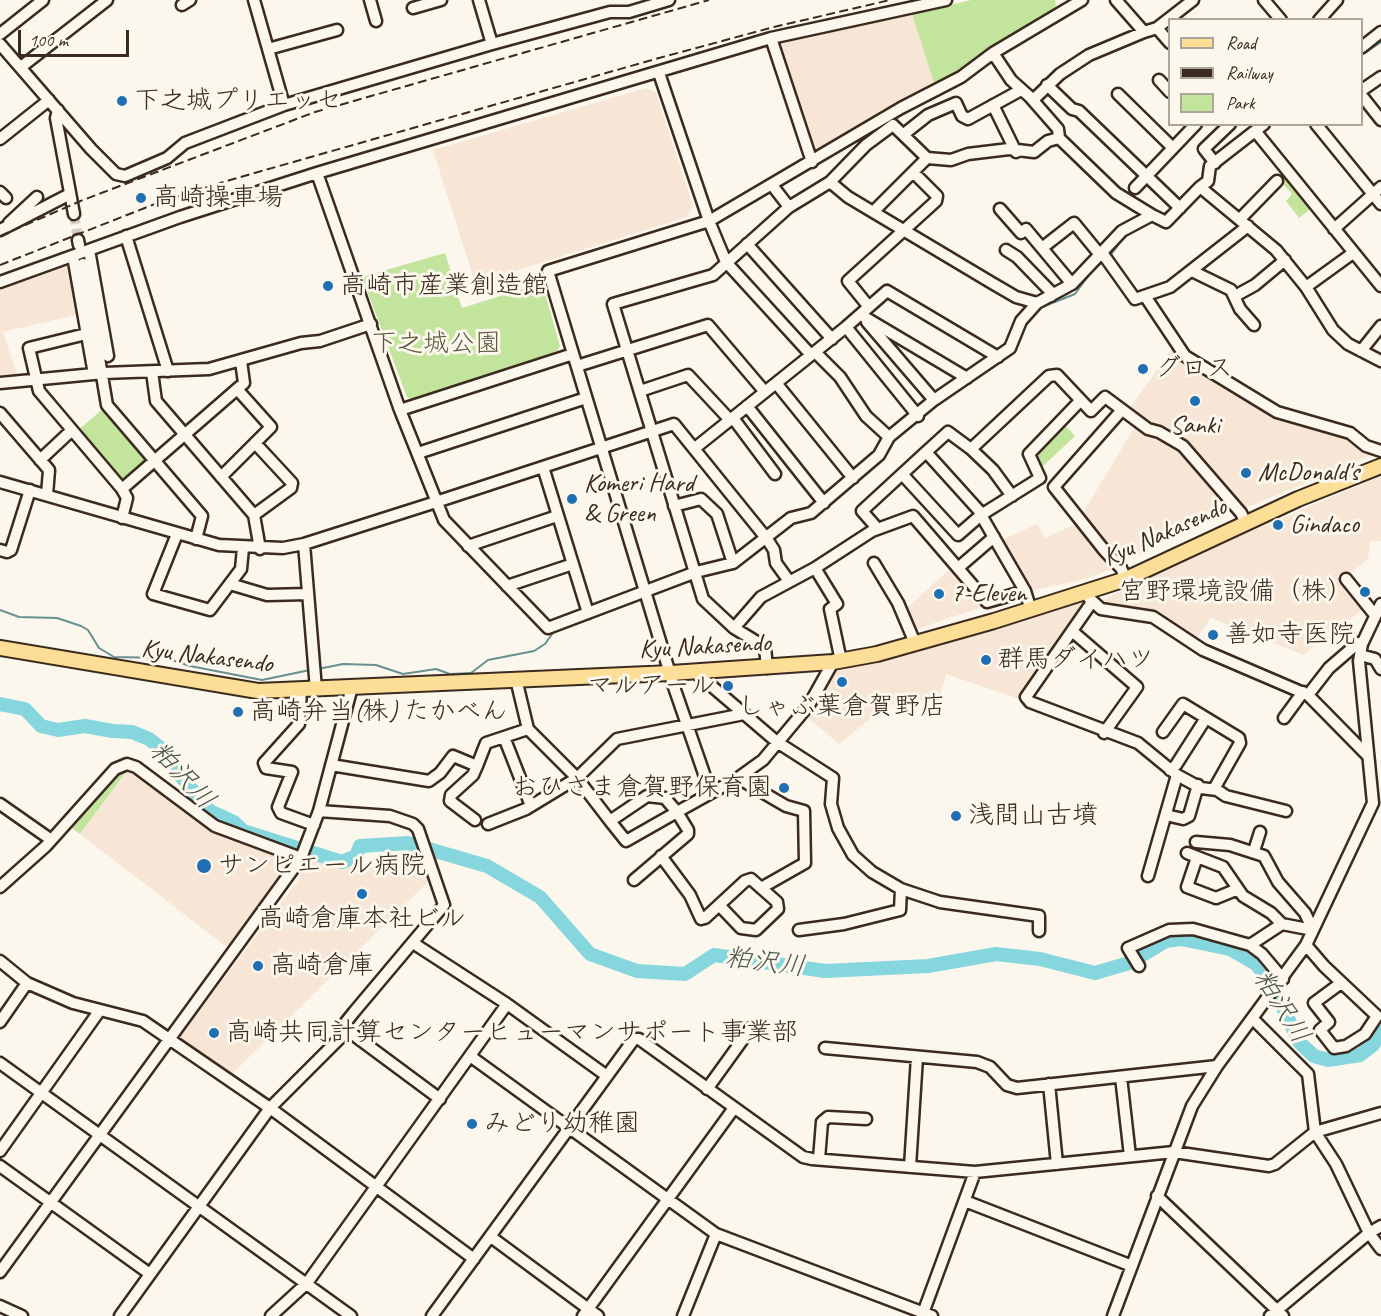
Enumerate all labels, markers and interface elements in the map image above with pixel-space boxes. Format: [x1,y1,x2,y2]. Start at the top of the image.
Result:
scale bar [21,18,132,56]
legend [1168,18,1363,126]
text: 100 m [29,29,68,51]
text: Road [1226,32,1256,54]
text: Railway [1226,62,1273,84]
place label: 下之城プリエッセ [134,85,342,117]
text: Park [1226,92,1255,114]
marker: 下之城プリエッセ [115,94,129,108]
place label: 高崎操車場 [153,182,283,214]
marker: 高崎操車場 [134,191,148,205]
place label: 高崎市産業創造館 [340,270,548,302]
marker: 高崎市産業創造館 [321,279,335,293]
park label: 下之城公園 [371,328,501,360]
place label: グロス [1155,353,1233,385]
marker: グロス [1136,362,1150,376]
marker: Sanki [1188,394,1202,408]
place label: Sanki [1170,410,1220,442]
place label: McDonald's [1258,457,1359,489]
marker: McDonald's [1239,466,1253,480]
place label: Komeri Hard & Green [584,468,694,530]
marker: Komeri Hard & Green [565,492,579,506]
street label: Kyu Nakasendo [1098,492,1232,574]
place label: Gindaco [1290,509,1359,541]
marker: Gindaco [1271,518,1285,532]
place label: 宮野環境設備（株） [1119,576,1353,608]
place label: 7-Eleven [951,578,1027,610]
marker: 宮野環境設備（株） [1358,585,1372,599]
marker: 7-Eleven [932,587,946,601]
place label: 善如寺医院 [1225,619,1355,651]
street label: Kyu Nakasendo [638,628,772,666]
marker: 善如寺医院 [1206,628,1220,642]
street label: Kyu Nakasendo [140,633,274,681]
place label: 群馬ダイハツ [998,644,1154,676]
marker: 群馬ダイハツ [979,653,993,667]
place label: マルアール [587,670,716,702]
marker: しゃぶ葉倉賀野店 [835,675,849,689]
marker: マルアール [721,679,735,693]
place label: しゃぶ葉倉賀野店 [738,691,946,723]
place label: 高崎弁当(株) たかべん [250,696,507,728]
marker: 高崎弁当(株) たかべん [231,705,245,719]
water label: 粕沢川 [143,735,221,817]
place label: おひさま倉賀野保育園 [512,772,772,804]
marker: おひさま倉賀野保育園 [777,781,791,795]
place label: 浅間山古墳 [968,800,1098,832]
marker: 浅間山古墳 [949,809,963,823]
place label: サンピエール病院 [218,850,426,882]
marker: サンピエール病院 [195,857,213,875]
marker: 高崎倉庫本社ビル [355,887,369,901]
place label: 高崎倉庫本社ビル [258,903,466,935]
water label: 粕沢川 [723,942,807,984]
place label: 高崎倉庫 [270,950,374,982]
marker: 高崎倉庫 [251,959,265,973]
water label: 粕沢川 [1246,964,1316,1050]
place label: 高崎共同計算センターヒューマンサポート事業部 [226,1017,798,1049]
marker: 高崎共同計算センターヒューマンサポート事業部 [207,1026,221,1040]
place label: みどり幼稚園 [484,1108,640,1140]
marker: みどり幼稚園 [465,1117,479,1131]

